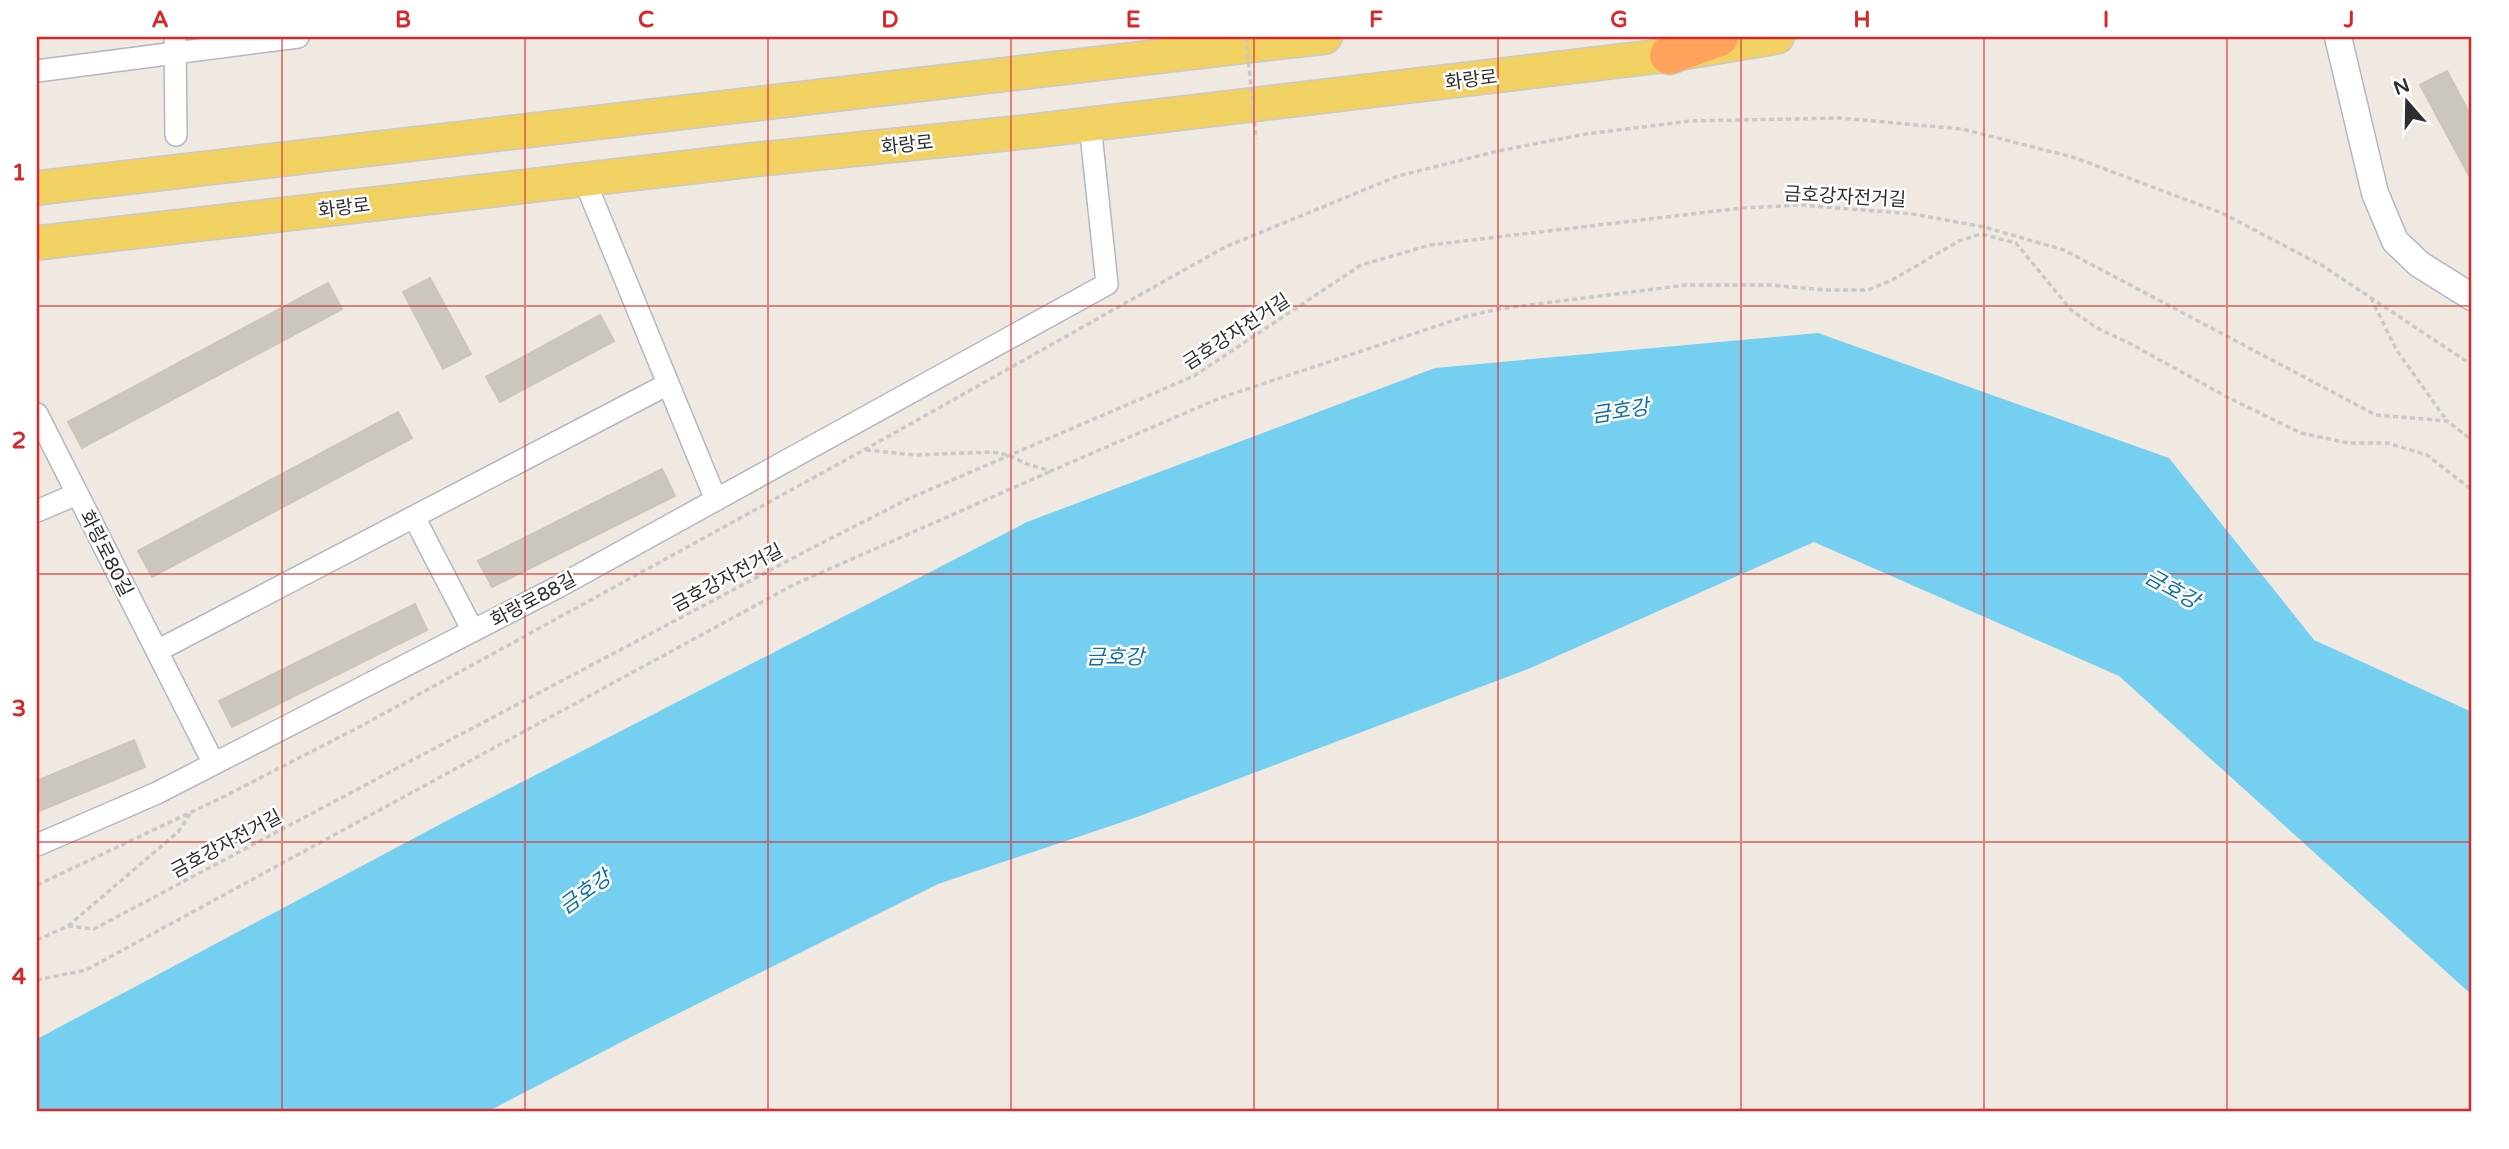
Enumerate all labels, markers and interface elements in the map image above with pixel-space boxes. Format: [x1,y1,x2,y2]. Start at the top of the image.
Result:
text: A [151,6,169,34]
text: B [395,6,411,34]
text: C [638,6,654,34]
text: D [881,6,899,34]
text: E [1126,6,1140,34]
text: F [1369,6,1383,34]
text: G [1610,6,1628,34]
text: H [1853,6,1871,34]
text: I [2103,6,2109,34]
text: J [2343,6,2354,34]
street label: 화랑로 [1444,66,1498,94]
north arrow [2372,66,2442,136]
text: N [2391,74,2412,100]
street label: 화랑로 [880,131,934,159]
text: 1 [12,159,26,187]
street label: 금호강자전거길 [1783,183,1907,211]
street label: 화랑로 [317,194,371,222]
street label: 금호강자전거길 [1179,289,1294,374]
water label: 금호강 [1589,394,1653,428]
text: 2 [12,427,26,455]
street label: 화랑로80길 [75,507,137,600]
street label: 금호강자전거길 [668,539,787,616]
water label: 금호강 [2140,564,2206,616]
street label: 화랑로88길 [487,568,580,632]
water label: 금호강 [1086,645,1147,670]
text: 3 [12,695,26,723]
street label: 금호강자전거길 [167,805,286,882]
water label: 금호강 [554,864,618,920]
text: 4 [12,963,27,991]

